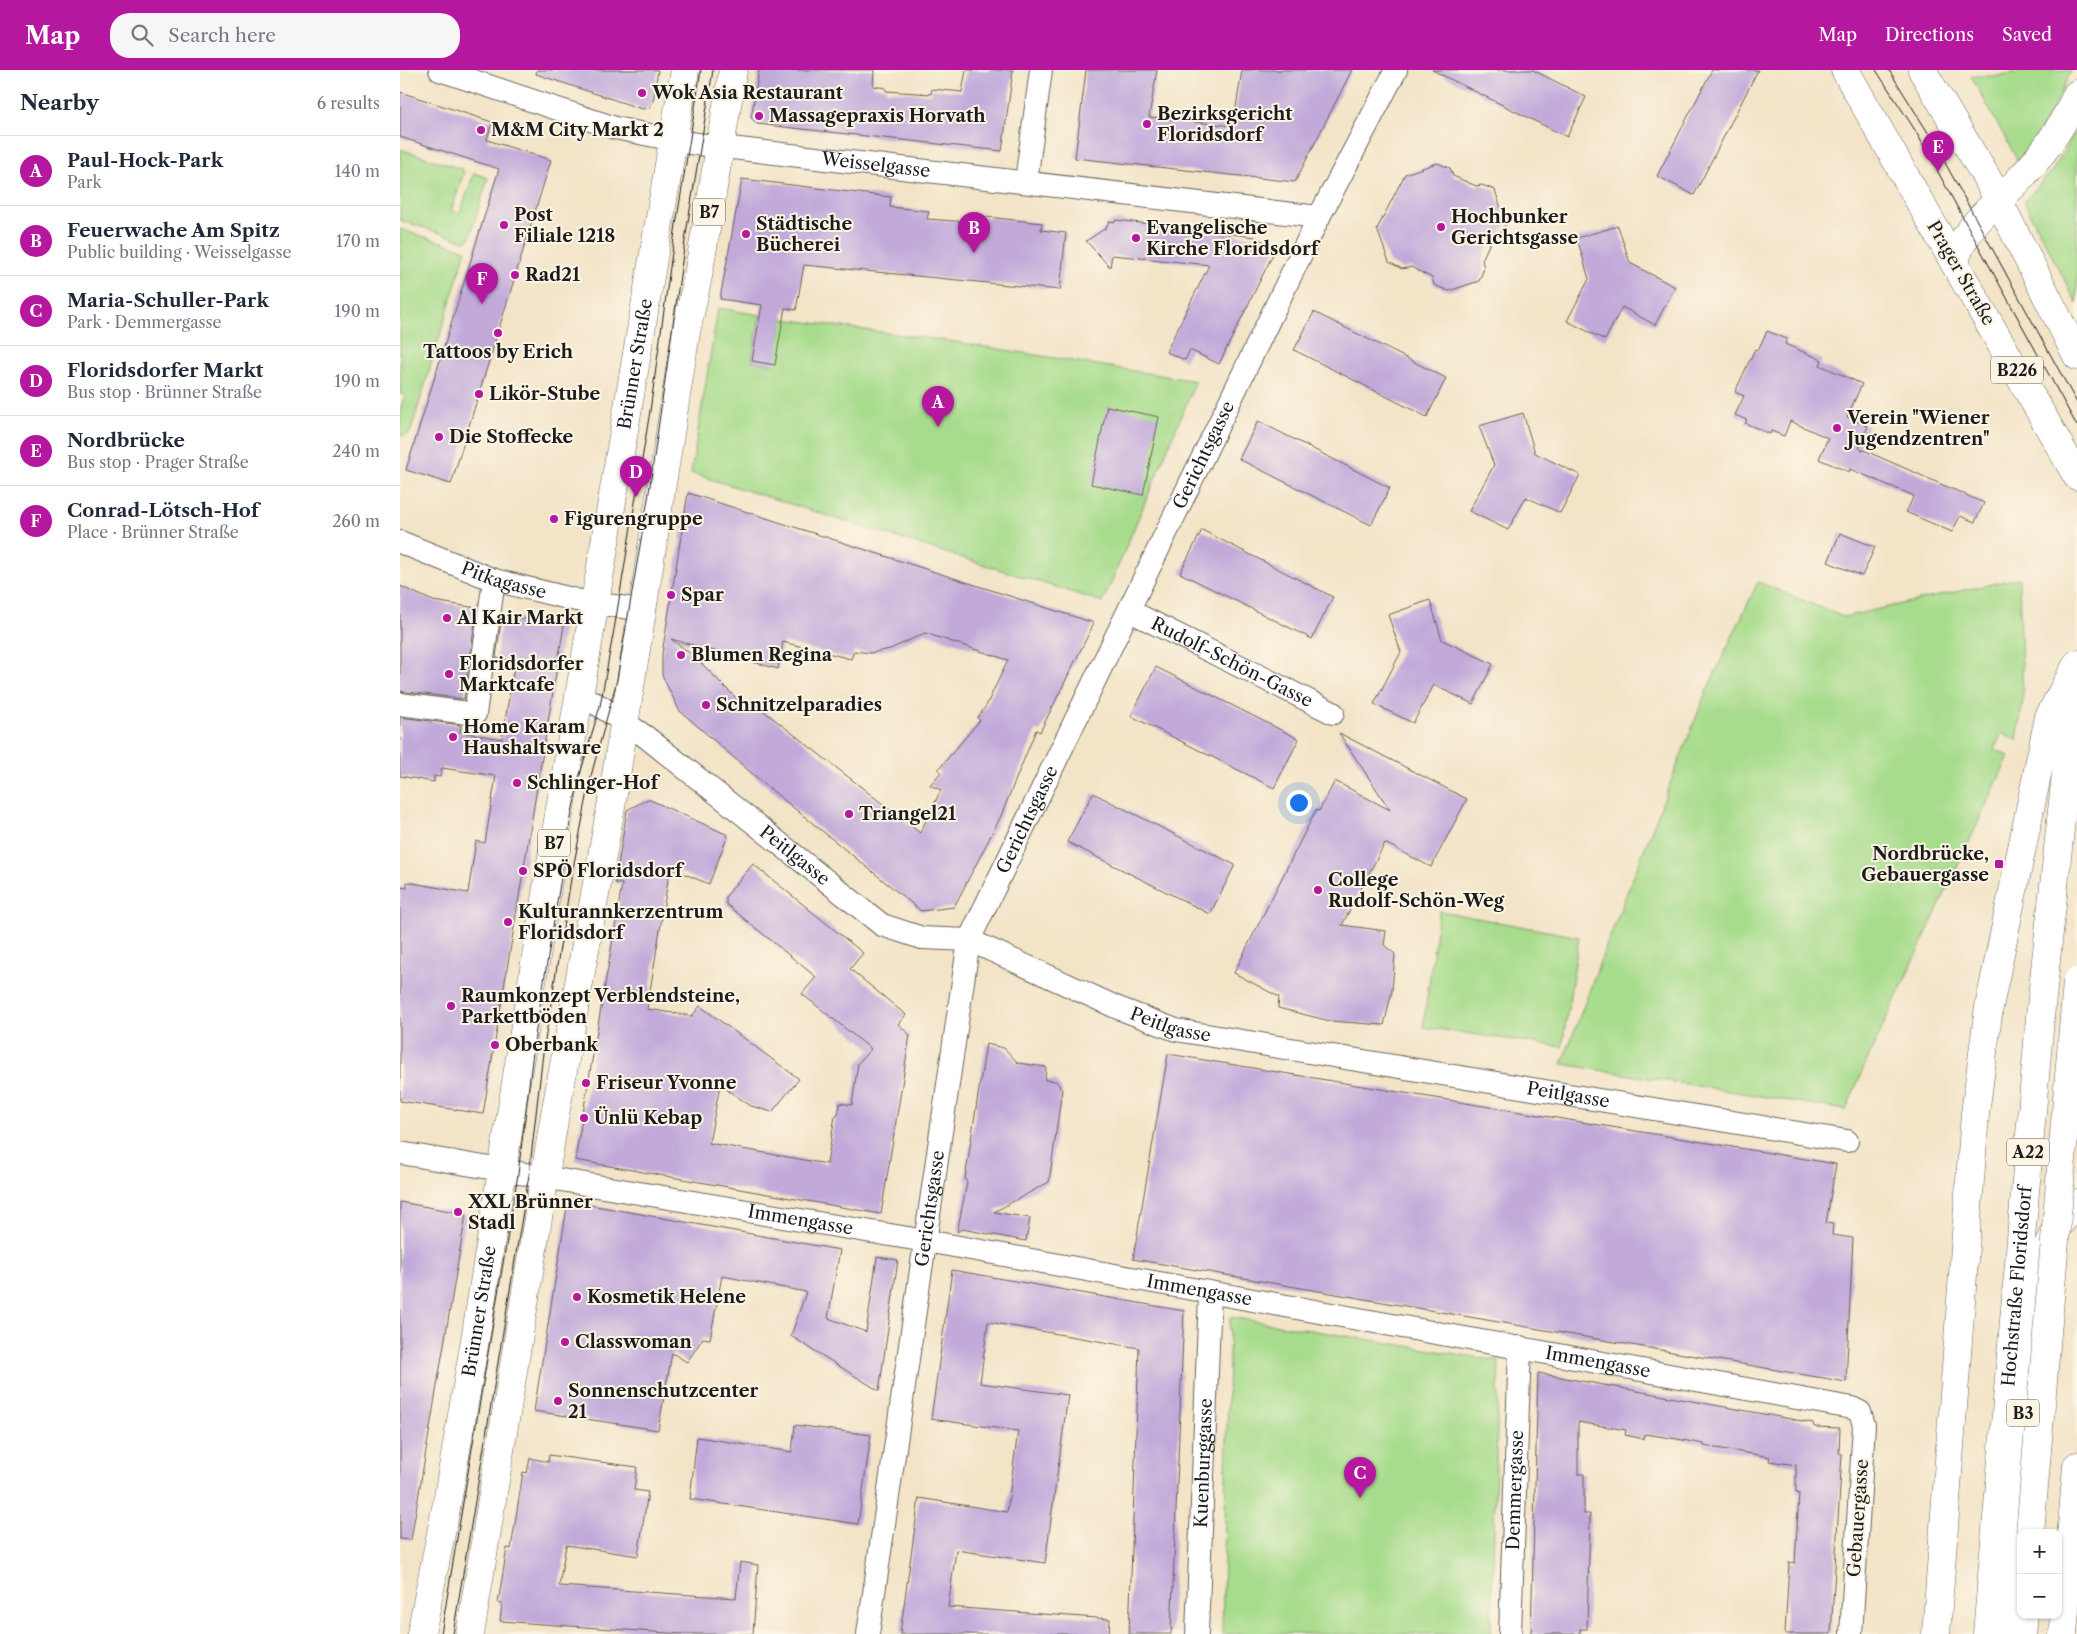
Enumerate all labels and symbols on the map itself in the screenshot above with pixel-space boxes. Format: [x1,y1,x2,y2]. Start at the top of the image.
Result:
place label: Wok Asia Restaurant [651,82,844,104]
marker: Wok Asia Restaurant [636,87,648,99]
place label: Bezirksgericht Floridsdorf [1157,103,1293,146]
place label: Massagepraxis Horvath [769,105,986,127]
marker: Massagepraxis Horvath [753,110,765,122]
marker: Bezirksgericht Floridsdorf [1141,118,1153,130]
place label: M&M City Markt 2 [491,119,664,141]
marker: M&M City Markt 2 [475,124,487,136]
pin: E [1922,131,1954,172]
street label: Weisselgasse [819,148,932,182]
road number: B7 [693,198,725,226]
place label: Post Filiale 1218 [514,204,615,247]
place label: Hochbunker Gerichtsgasse [1451,206,1578,249]
pin: B [958,212,990,253]
place label: Städtische Bücherei [756,213,852,256]
place label: Evangelische Kirche Floridsdorf [1146,217,1321,260]
street label: Prager Straße [1922,217,2000,329]
marker: Post Filiale 1218 [498,219,510,231]
marker: Hochbunker Gerichtsgasse [1435,221,1447,233]
marker: Städtische Bücherei [740,228,752,240]
marker: Evangelische Kirche Floridsdorf [1130,232,1142,244]
pin: F [466,263,498,304]
place label: Rad21 [525,264,580,286]
marker: Rad21 [509,269,521,281]
street label: Brünner Straße [613,297,657,431]
marker: Tattoos by Erich [492,327,504,339]
place label: Tattoos by Erich [423,341,574,363]
road number: B226 [1991,356,2043,384]
place label: Likör-Stube [489,383,600,405]
pin: A [922,386,954,427]
marker: Likör-Stube [473,388,485,400]
street label: Gerichtsgasse [1168,398,1239,513]
place label: Verein "Wiener Jugendzentren" [1844,407,1990,450]
marker: Verein "Wiener Jugendzentren" [1831,422,1843,434]
place label: Die Stoffecke [449,426,574,448]
marker: Die Stoffecke [433,431,445,443]
pin: D [620,456,652,497]
place label: Figurengruppe [564,508,703,530]
marker: Figurengruppe [548,513,560,525]
street label: Pitkagasse [458,557,549,603]
place label: Spar [681,584,724,606]
marker: Spar [665,589,677,601]
place label: Al Kair Markt [456,607,584,629]
marker: Al Kair Markt [441,612,453,624]
street label: Rudolf-Schön-Gasse [1147,612,1316,712]
place label: Blumen Regina [691,644,833,666]
marker: Blumen Regina [675,649,687,661]
place label: Floridsdorfer Marktcafe [459,653,584,696]
marker: Floridsdorfer Marktcafe [443,668,455,680]
place label: Schnitzelparadies [716,694,882,716]
marker: Schnitzelparadies [700,699,712,711]
place label: Home Karam Haushaltsware [463,716,601,759]
marker: Home Karam Haushaltsware [447,731,459,743]
street label: Gerichtsgasse [992,762,1063,877]
place label: Schlinger-Hof [527,772,660,794]
marker: Schlinger-Hof [511,777,523,789]
your location [1286,790,1312,816]
place label: Triangel21 [859,803,956,825]
marker: Triangel21 [843,808,855,820]
street label: Peitlgasse [755,821,834,890]
road number: B7 [538,830,570,856]
place label: Nordbrücke, Gebauergasse [1861,843,1989,886]
marker: Nordbrücke, Gebauergasse [1993,858,2005,870]
place label: SPÖ Floridsdorf [533,859,685,882]
marker: SPÖ Floridsdorf [517,865,529,877]
place label: College Rudolf-Schön-Weg [1328,869,1505,912]
marker: College Rudolf-Schön-Weg [1312,884,1324,896]
place label: Kulturannkerzentrum Floridsdorf [518,901,723,944]
marker: Kulturannkerzentrum Floridsdorf [502,916,514,928]
place label: Raumkonzept Verblendsteine, Parkettböden [461,985,740,1028]
marker: Raumkonzept Verblendsteine, Parkettböden [445,1000,457,1012]
street label: Peitlgasse [1127,1003,1213,1047]
place label: Oberbank [505,1034,599,1056]
marker: Oberbank [489,1039,501,1051]
place label: Friseur Yvonne [596,1072,737,1094]
marker: Friseur Yvonne [580,1077,592,1089]
street label: Peitlgasse [1525,1077,1611,1113]
place label: Ünlü Kebap [594,1106,702,1129]
marker: Ünlü Kebap [578,1112,590,1124]
road number: A22 [2007,1138,2049,1166]
street label: Gerichtsgasse [911,1149,949,1268]
street label: Hochstraße Floridsdorf [1997,1183,2037,1388]
place label: XXL Brünner Stadl [467,1191,593,1234]
street label: Immengasse [746,1200,855,1240]
marker: XXL Brünner Stadl [452,1206,464,1218]
street label: Brünner Straße [458,1244,501,1378]
street label: Immengasse [1145,1270,1254,1311]
place label: Kosmetik Helene [587,1286,746,1308]
marker: Kosmetik Helene [571,1291,583,1303]
place label: Classwoman [575,1331,692,1353]
marker: Classwoman [559,1336,571,1348]
street label: Immengasse [1544,1342,1652,1382]
place label: Sonnenschutzcenter 21 [568,1380,759,1423]
marker: Sonnenschutzcenter 21 [552,1395,564,1407]
street label: Kuenburggasse [1190,1398,1217,1529]
road number: B3 [2007,1400,2039,1426]
street label: Demmergasse [1502,1429,1528,1551]
pin: C [1344,1457,1376,1498]
street label: Gebauergasse [1843,1458,1873,1578]

